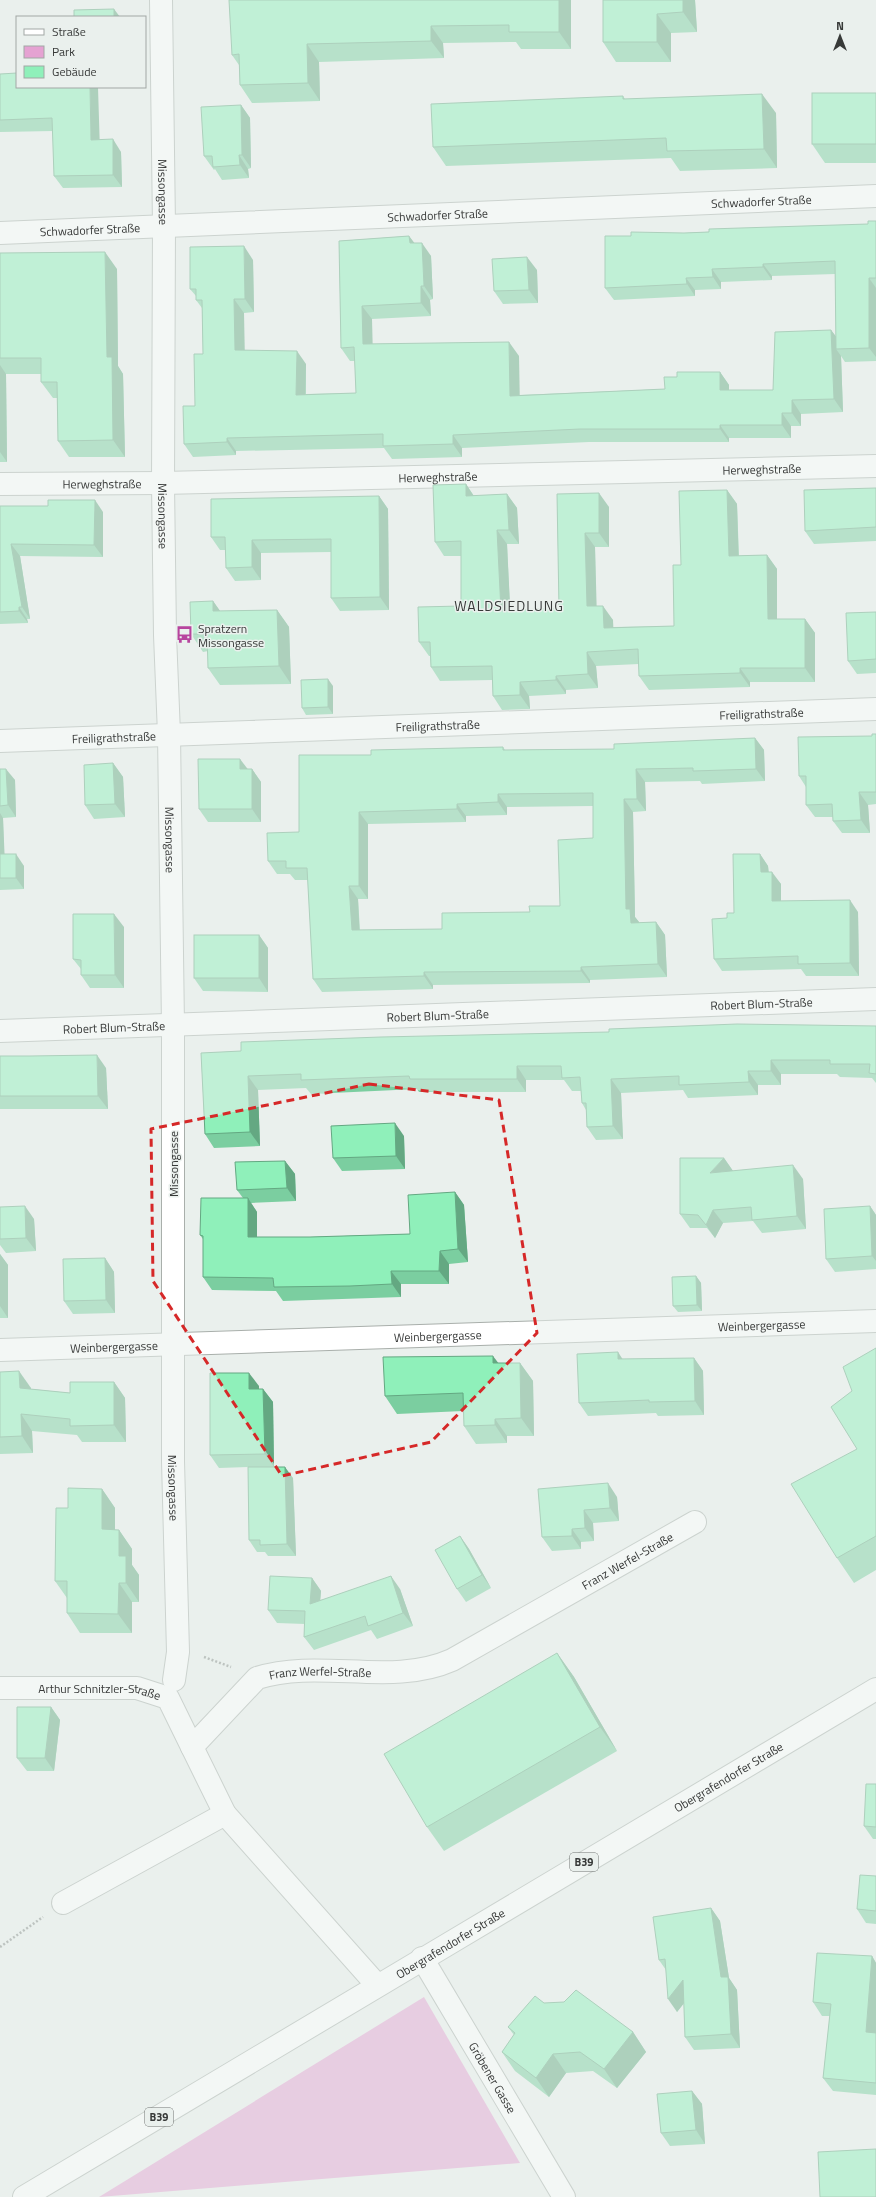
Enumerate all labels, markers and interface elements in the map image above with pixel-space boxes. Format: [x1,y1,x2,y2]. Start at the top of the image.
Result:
legend [16,16,146,88]
north arrow [820,16,860,56]
text: N [836,18,844,34]
text: Straße [52,22,86,41]
text: Park [52,42,75,61]
text: Gebäude [52,62,97,81]
street label: Missongasse [154,159,173,225]
street label: Schwadorfer Straße [711,189,812,212]
street label: Schwadorfer Straße [387,203,488,226]
street label: Schwadorfer Straße [39,218,141,241]
street label: Herweghstraße [722,458,802,479]
street label: Herweghstraße [398,466,478,487]
street label: Herweghstraße [62,474,142,493]
street label: Missongasse [153,483,173,549]
district label: WALDSIEDLUNG [454,595,564,616]
place label: Spratzern Missongasse [198,619,264,652]
bus stop icon: Spratzern Missongasse [175,625,195,645]
street label: Freiligrathstraße [719,702,804,724]
street label: Freiligrathstraße [395,714,480,736]
street label: Freiligrathstraße [72,726,156,748]
street label: Missongasse [160,807,180,873]
street label: Robert Blum-Straße [710,992,813,1015]
street label: Robert Blum-Straße [386,1004,489,1026]
street label: Robert Blum-Straße [62,1015,165,1038]
street label: Missongasse [164,1131,183,1197]
street label: Weinbergergasse [717,1314,806,1336]
street label: Weinbergergasse [394,1325,482,1346]
street label: Weinbergergasse [70,1335,158,1357]
street label: Missongasse [164,1455,184,1521]
street label: Franz Werfel-Straße [578,1527,677,1594]
street label: Franz Werfel-Straße [267,1661,372,1684]
street label: Arthur Schnitzler-Straße [38,1679,163,1705]
street label: Obergrafendorfer Straße [670,1737,786,1817]
road number: B39 [570,1853,598,1871]
street label: Obergrafendorfer Straße [392,1903,508,1983]
street label: Gröbener Gasse [464,2038,522,2117]
road number: B39 [145,2108,173,2126]

